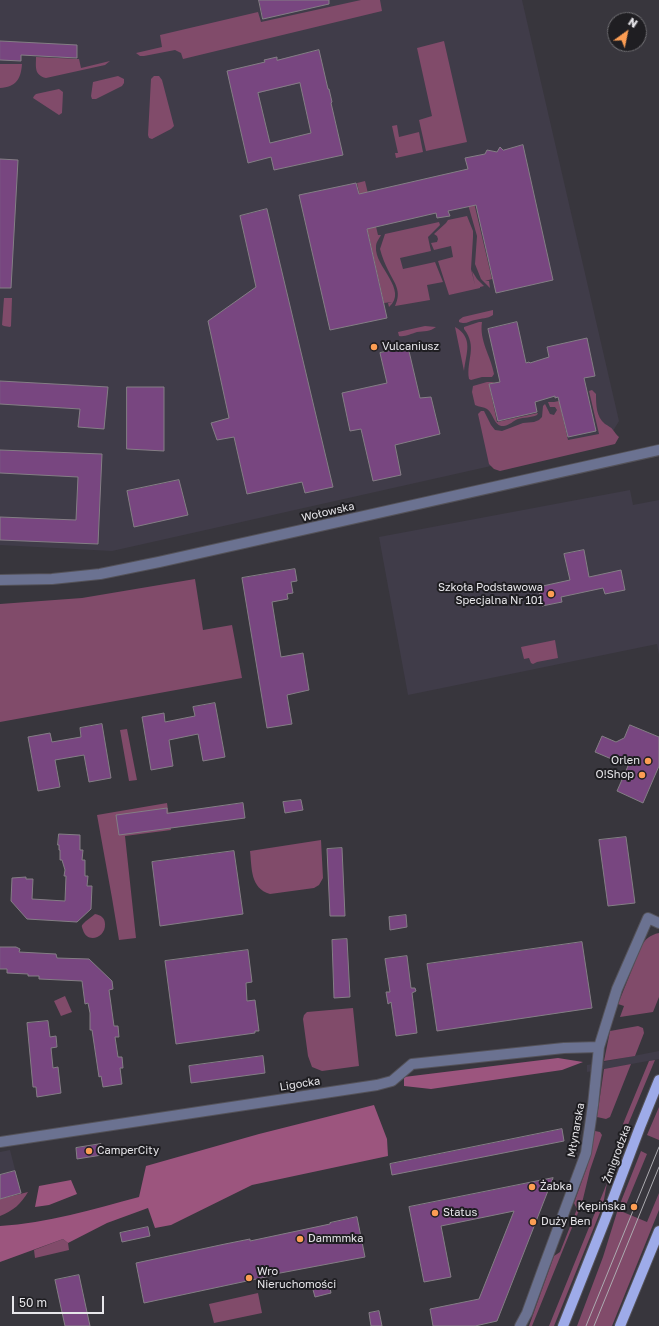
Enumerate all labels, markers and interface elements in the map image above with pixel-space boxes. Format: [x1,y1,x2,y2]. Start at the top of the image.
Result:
north arrow [607,12,647,52]
text: N [626,15,640,30]
place label: Vulcaniusz [382,340,439,354]
marker: Vulcaniusz [369,342,379,352]
street label: Wołowska [300,499,356,525]
place label: Szkoła Podstawowa Specjalna Nr 101 [438,581,543,607]
marker: Szkoła Podstawowa Specjalna Nr 101 [546,589,556,599]
place label: Orlen [611,754,640,768]
marker: Orlen [643,756,653,766]
place label: O!Shop [595,768,634,782]
marker: O!Shop [637,770,647,780]
street label: Ligocka [279,1074,321,1094]
street label: Młynarska [565,1102,587,1158]
street label: Żmigrodzka [600,1123,634,1185]
place label: CamperCity [97,1144,159,1158]
marker: CamperCity [84,1146,94,1156]
place label: Żabka [540,1180,572,1194]
marker: Żabka [527,1182,537,1192]
place label: Kępińska [578,1200,626,1214]
marker: Kępińska [629,1202,639,1212]
place label: Status [443,1206,477,1220]
marker: Status [430,1208,440,1218]
place label: Duży Ben [541,1215,590,1229]
marker: Duży Ben [528,1217,538,1227]
place label: Dammmka [308,1232,363,1246]
marker: Dammmka [295,1234,305,1244]
place label: Wro Nieruchomości [257,1265,336,1291]
marker: Wro Nieruchomości [244,1273,254,1283]
scale bar [14,1288,106,1314]
text: 50 m [19,1295,47,1310]

